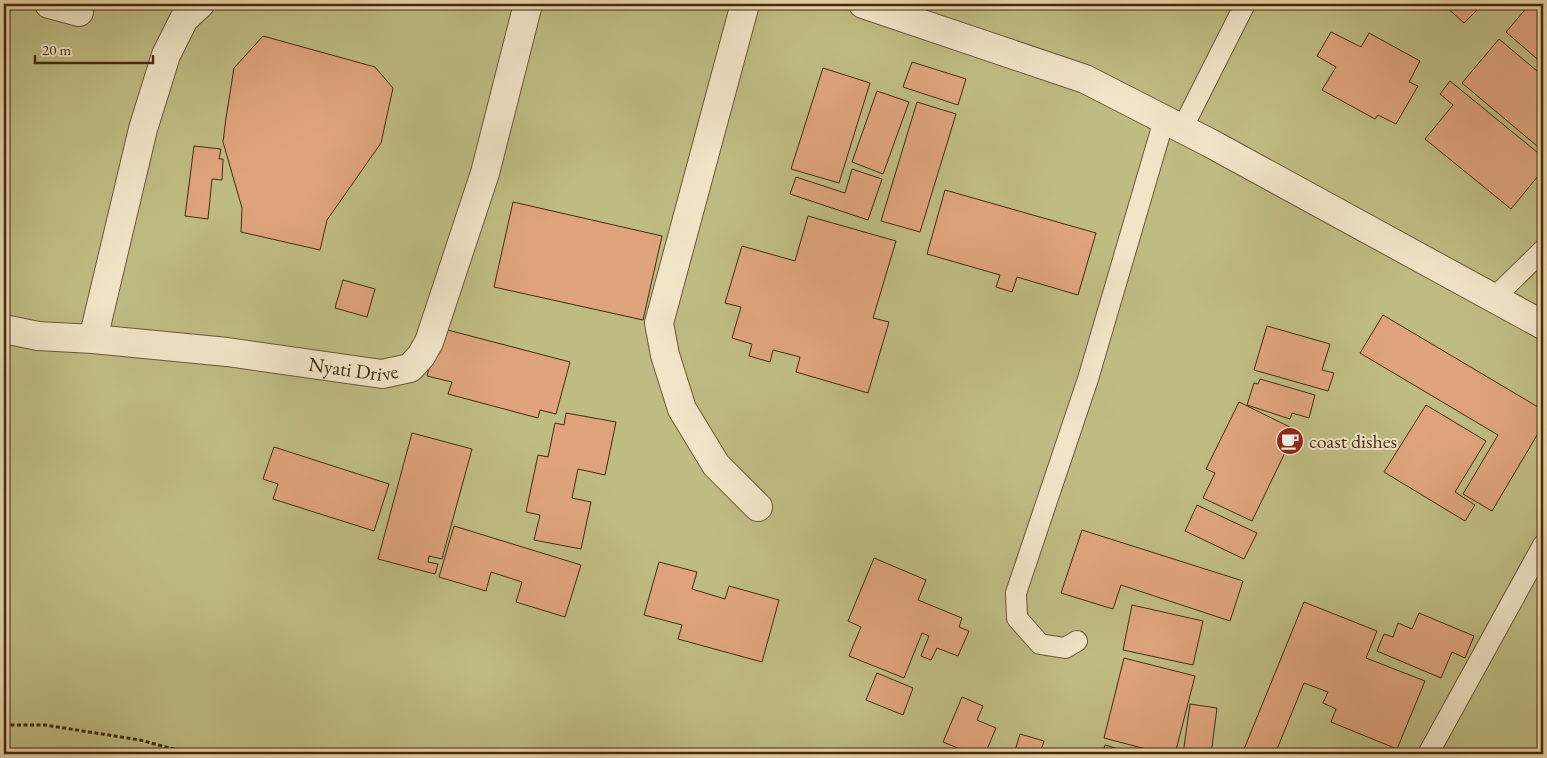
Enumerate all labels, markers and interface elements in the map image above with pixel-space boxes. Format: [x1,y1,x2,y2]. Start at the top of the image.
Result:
scale bar [35,32,152,64]
text: 20 m [42,40,71,59]
street label: Nyati Drive [307,351,401,387]
cafe icon: coast dishes [1275,426,1305,456]
place label: coast dishes [1309,428,1397,454]

